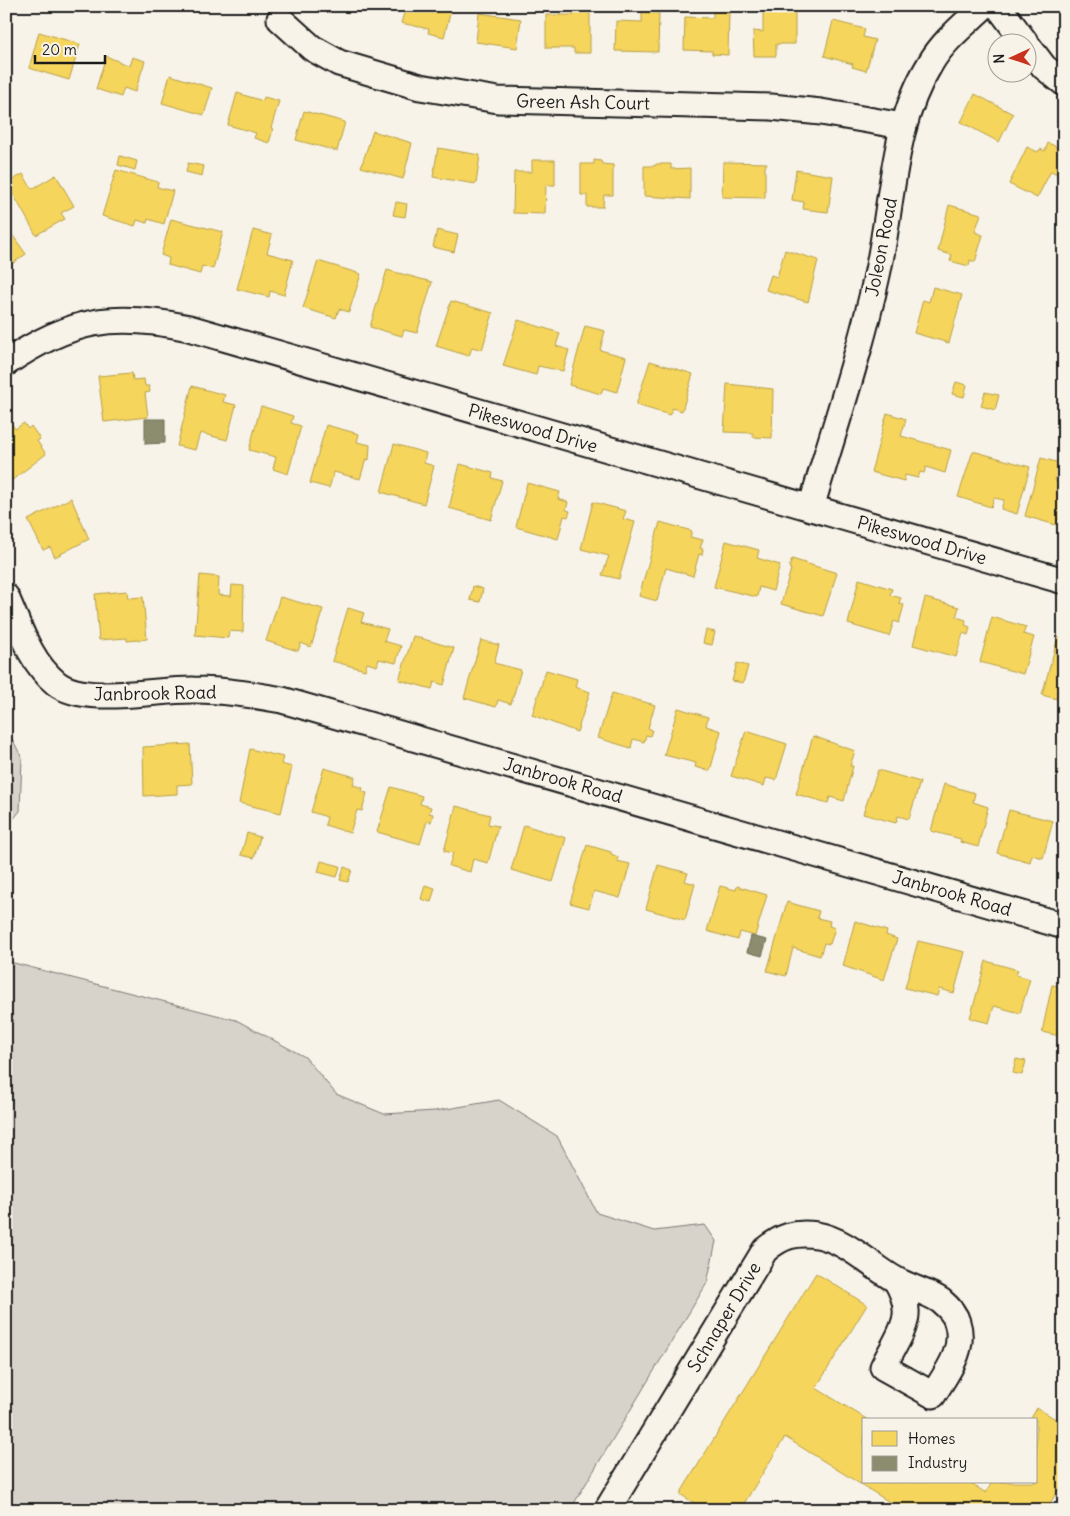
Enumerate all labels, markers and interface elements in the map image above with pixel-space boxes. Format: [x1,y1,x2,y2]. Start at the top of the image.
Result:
scale bar [35,32,105,64]
north arrow [988,32,1038,82]
text: 20 m [42,40,77,59]
text: N [990,53,1008,64]
street label: Green Ash Court [516,89,650,115]
street label: Joleon Road [860,195,902,298]
street label: Pikeswood Drive [466,399,600,457]
street label: Pikeswood Drive [855,511,989,569]
street label: Janbrook Road [93,680,217,706]
street label: Janbrook Road [501,752,626,808]
street label: Janbrook Road [890,865,1015,921]
street label: Schnaper Drive [682,1258,766,1376]
legend [862,1418,1038,1484]
text: Homes [908,1429,955,1448]
text: Industry [908,1453,967,1472]

